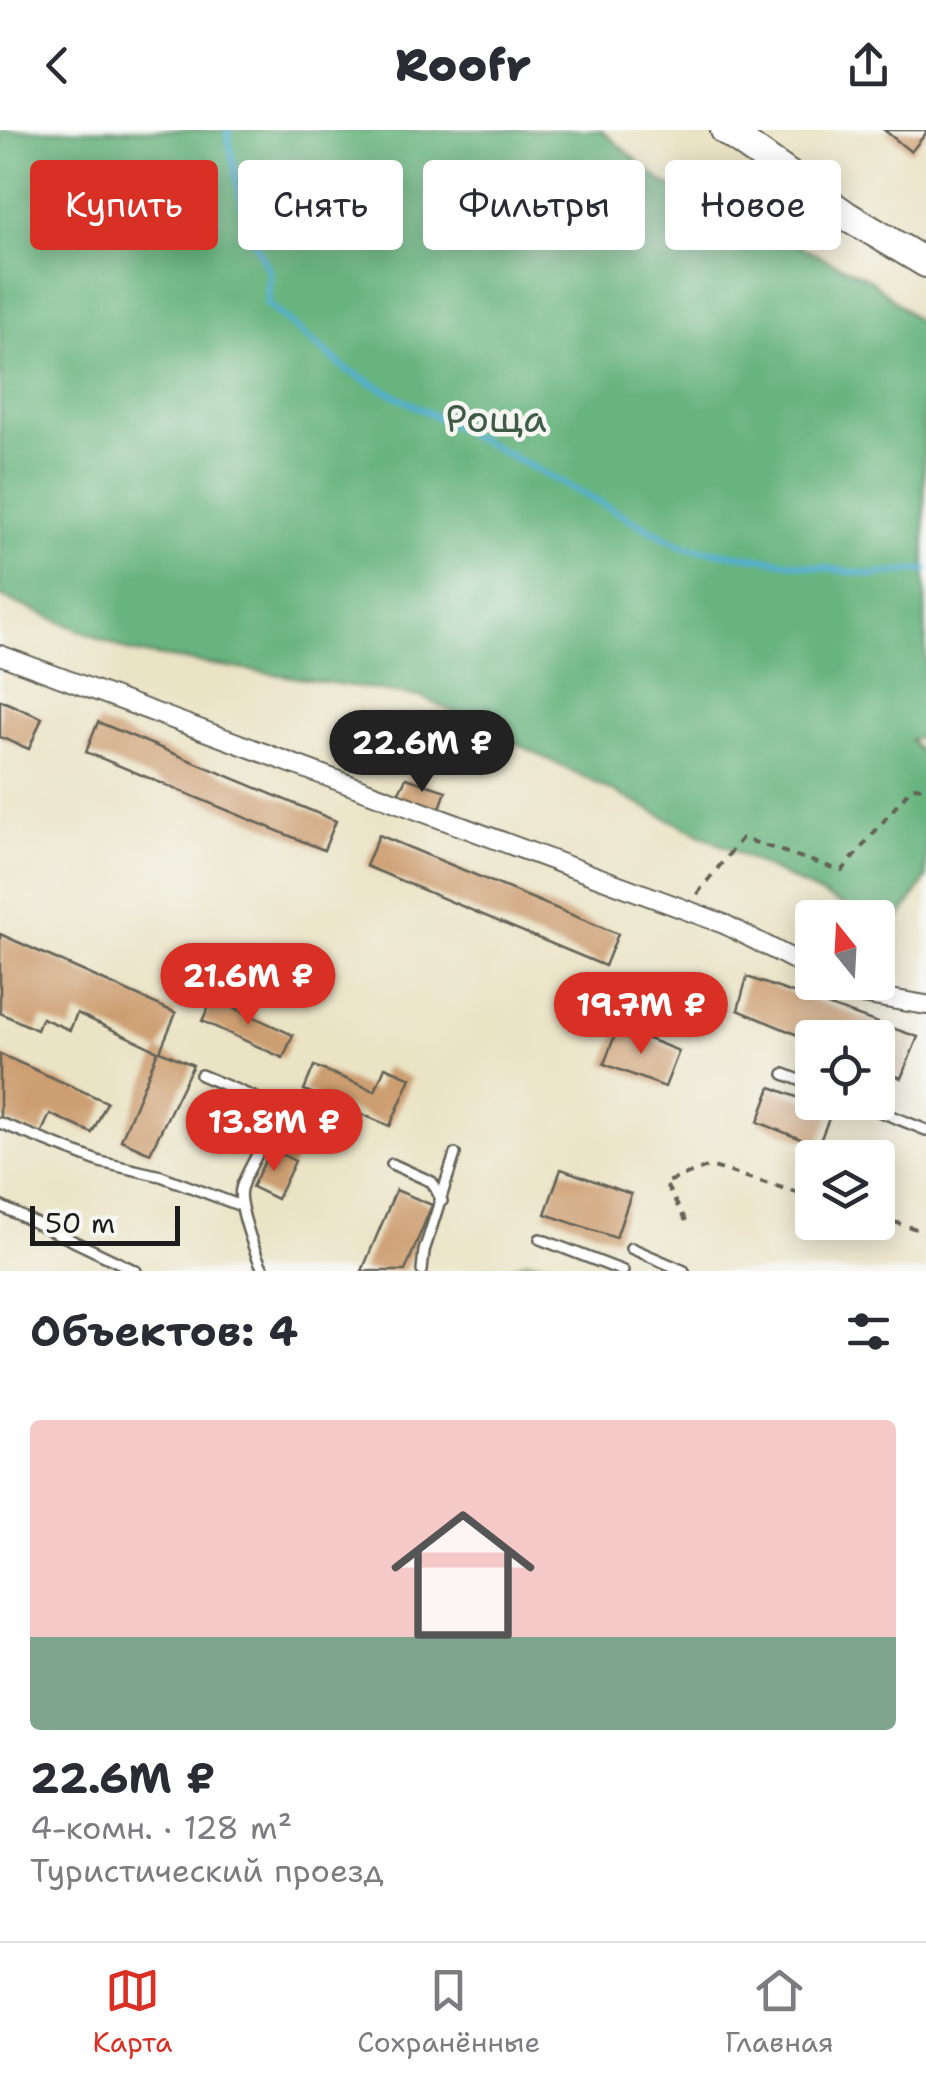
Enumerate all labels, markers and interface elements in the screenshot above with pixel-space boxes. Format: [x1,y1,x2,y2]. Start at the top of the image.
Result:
text: Roofr [395,35,531,95]
icon: back [30,38,85,93]
icon: share [841,38,896,93]
chip: Купить [30,160,218,250]
chip: Снять [238,160,403,250]
chip: Фильтры [423,160,645,250]
chip: Новое [665,160,841,250]
park label: Роща [445,393,547,444]
pin: 22.6M ₽ [330,710,514,795]
text: 22.6M ₽ [351,721,493,764]
north arrow [795,900,895,1000]
map controls [795,900,895,1240]
pin: 21.6M ₽ [156,943,340,1028]
text: 21.6M ₽ [182,954,314,997]
pin: 19.7M ₽ [549,972,733,1057]
text: 19.7M ₽ [576,983,706,1026]
button: locate [795,1020,895,1120]
pin: 13.8M ₽ [182,1089,366,1174]
text: 13.8M ₽ [208,1100,340,1143]
button: layers [795,1140,895,1240]
scale bar [30,1201,180,1246]
text: 50 m [45,1204,115,1242]
text: Объектов: 4 [30,1303,298,1359]
icon: filters [841,1304,896,1359]
icon: home [373,1485,553,1665]
text: 22.6M ₽ [30,1750,215,1806]
text: 4-комн. · 128 m² [30,1806,292,1849]
text: Туристический проезд [30,1849,384,1892]
tab: Карта [92,1963,173,2061]
tab: Сохранённые [357,1963,540,2061]
tab: Главная [725,1963,834,2061]

